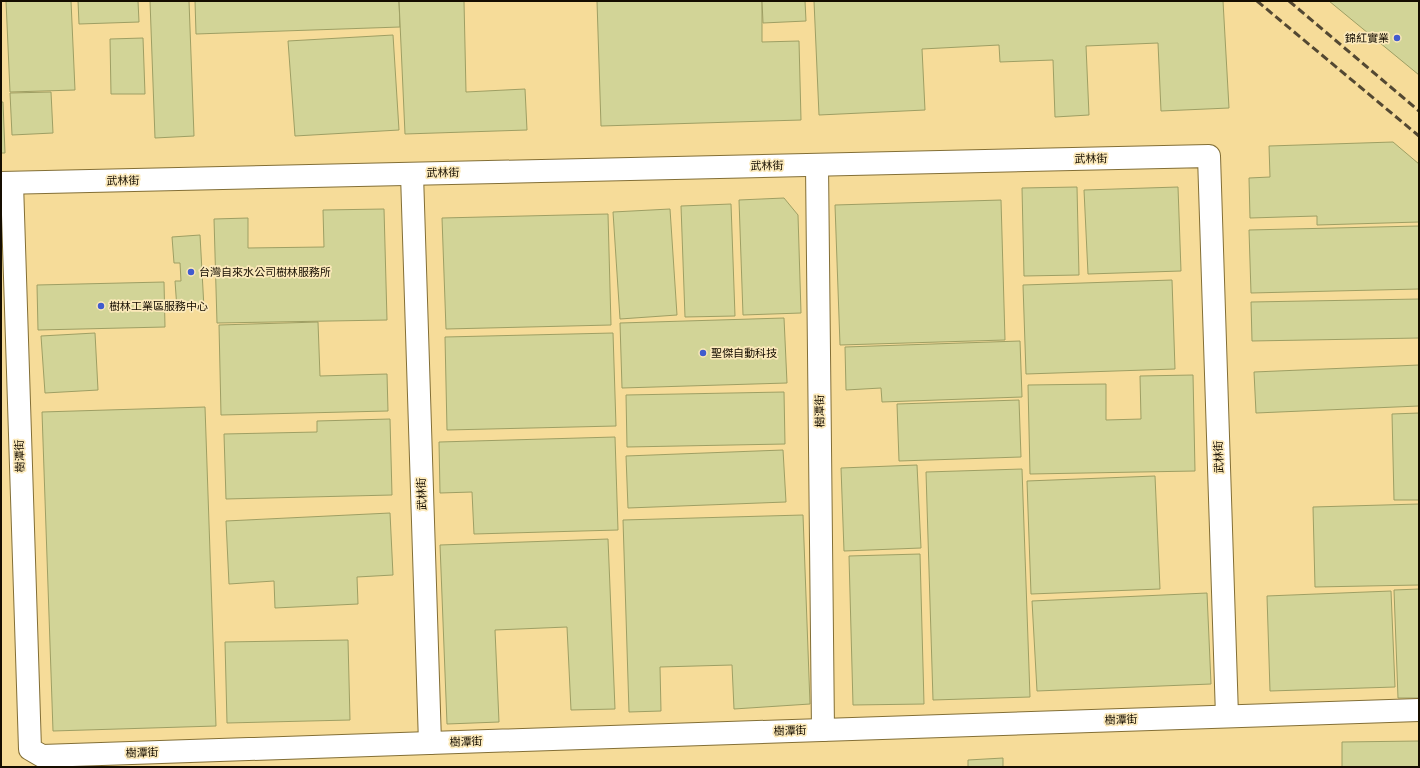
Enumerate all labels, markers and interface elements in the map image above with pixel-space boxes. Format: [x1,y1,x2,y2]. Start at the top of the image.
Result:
place label: 錦紅實業 [1345,32,1389,45]
marker: 錦紅實業 [1392,33,1402,43]
street label: 武林街 [1074,152,1108,166]
street label: 武林街 [750,159,784,173]
street label: 武林街 [426,166,460,180]
street label: 武林街 [106,174,140,188]
place label: 台灣自來水公司樹林服務所 [199,266,331,279]
marker: 台灣自來水公司樹林服務所 [186,267,196,277]
place label: 樹林工業區服務中心 [109,300,208,313]
marker: 樹林工業區服務中心 [96,301,106,311]
place label: 聖傑自動科技 [711,347,777,360]
marker: 聖傑自動科技 [698,348,708,358]
street label: 樹潭街 [813,394,827,428]
street label: 樹潭街 [13,439,27,473]
street label: 武林街 [1212,440,1226,474]
street label: 武林街 [415,477,429,511]
street label: 樹潭街 [1104,713,1138,727]
street label: 樹潭街 [773,724,807,738]
street label: 樹潭街 [449,735,483,749]
street label: 樹潭街 [125,746,159,760]

